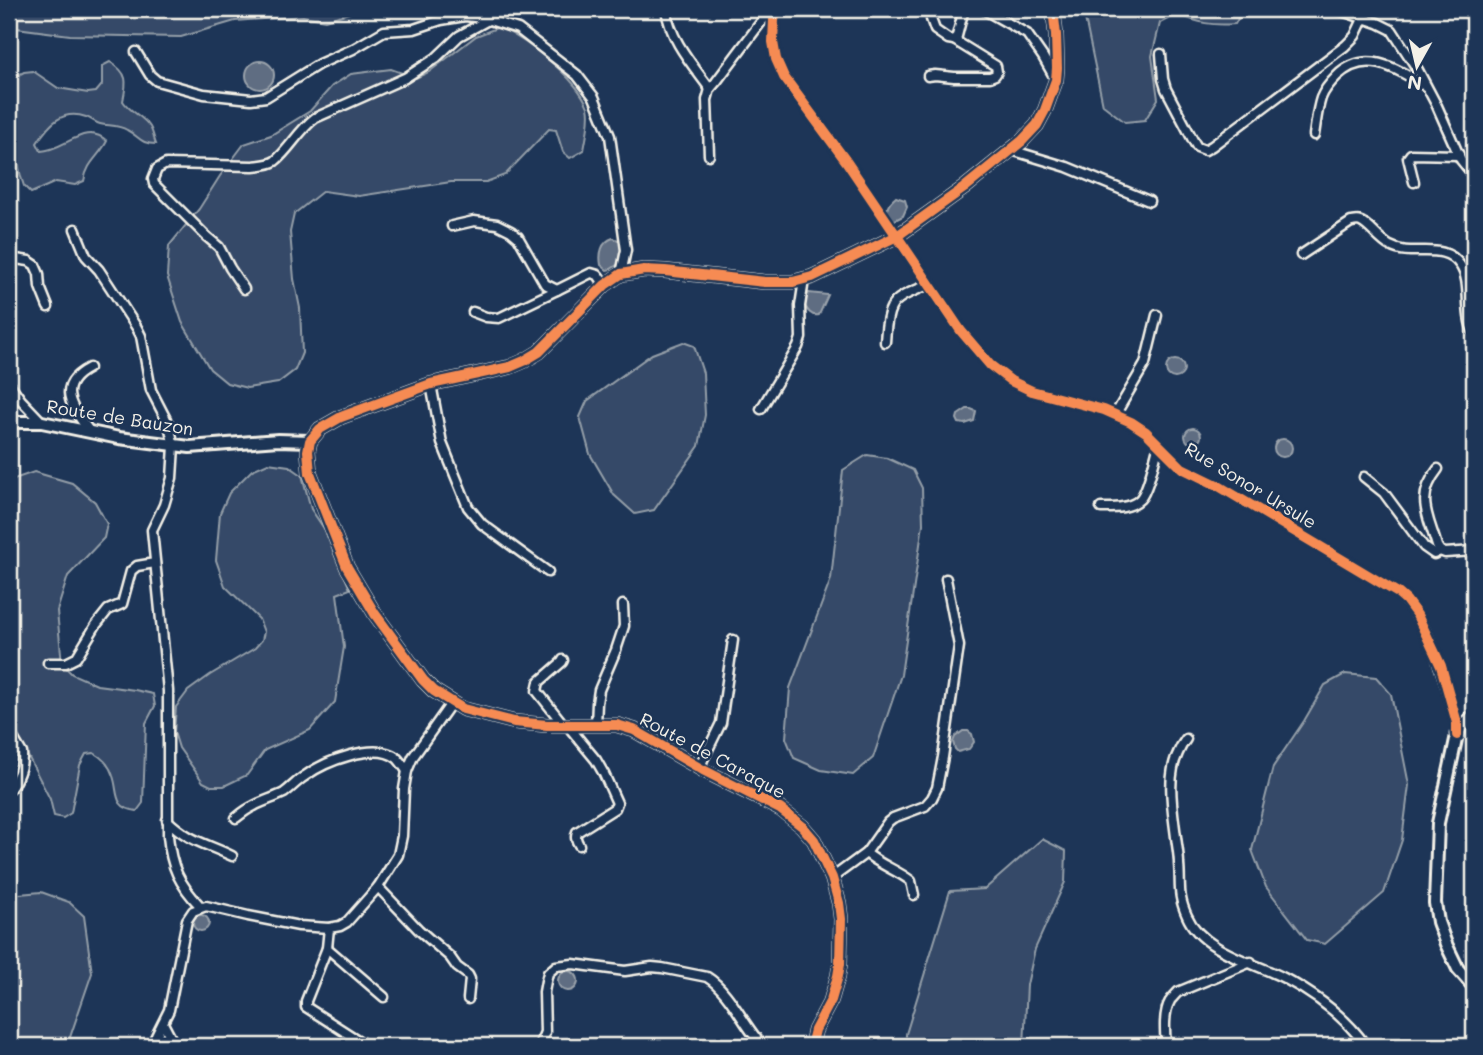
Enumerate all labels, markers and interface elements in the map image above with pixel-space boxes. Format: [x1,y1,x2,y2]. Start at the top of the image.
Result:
north arrow [1382,32,1452,102]
text: N [1406,70,1423,97]
street label: Route de Bauzon [45,394,195,440]
street label: Rue Sonor Ursule [1181,436,1321,534]
street label: Route de Caraque [636,706,790,804]

